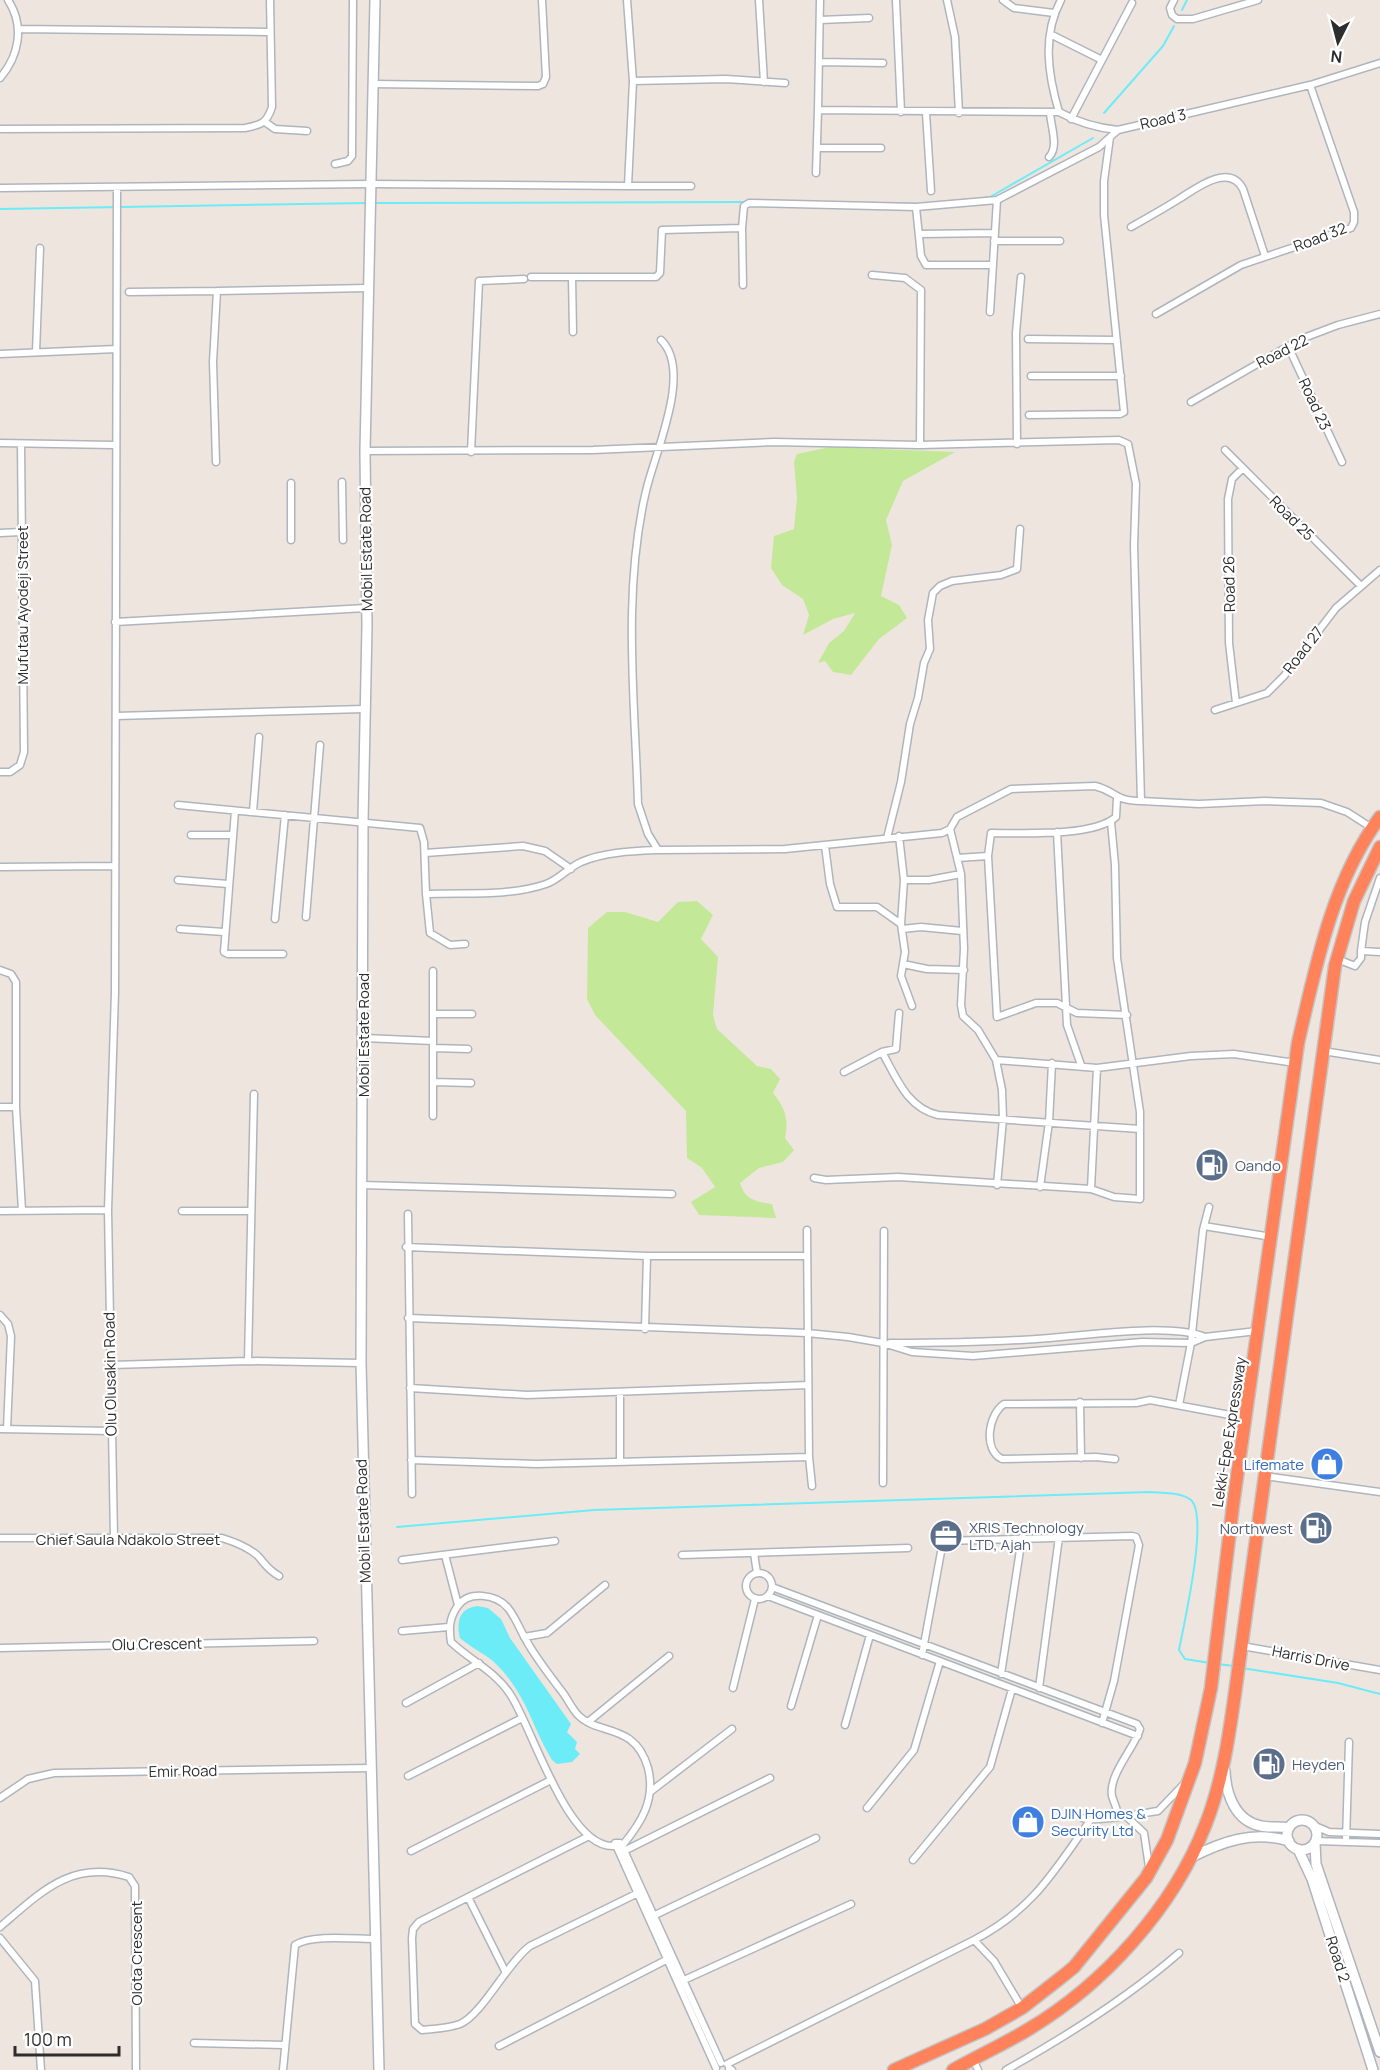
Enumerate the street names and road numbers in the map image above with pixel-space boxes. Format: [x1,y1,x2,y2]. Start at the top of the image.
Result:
street label: Road 3 [1138,103,1188,135]
street label: Road 32 [1290,217,1350,257]
street label: Road 22 [1252,329,1312,373]
street label: Road 23 [1294,374,1336,434]
street label: Mobil Estate Road [354,487,378,611]
street label: Road 25 [1265,491,1319,545]
street label: Mufutau Ayodeji Street [12,525,33,685]
street label: Road 26 [1218,556,1240,612]
street label: Road 27 [1278,622,1328,678]
street label: Mobil Estate Road [353,973,374,1097]
street label: Olu Olusakin Road [98,1312,122,1436]
street label: Lekki-Epe Expressway [1207,1355,1251,1509]
street label: Mobil Estate Road [350,1459,376,1583]
street label: Chief Saula Ndakolo Street [36,1529,220,1550]
street label: Olu Crescent [112,1633,202,1655]
street label: Harris Drive [1270,1640,1352,1676]
street label: Emir Road [148,1760,218,1782]
street label: Olota Crescent [126,1901,147,2005]
street label: Road 2 [1321,1933,1355,1985]

